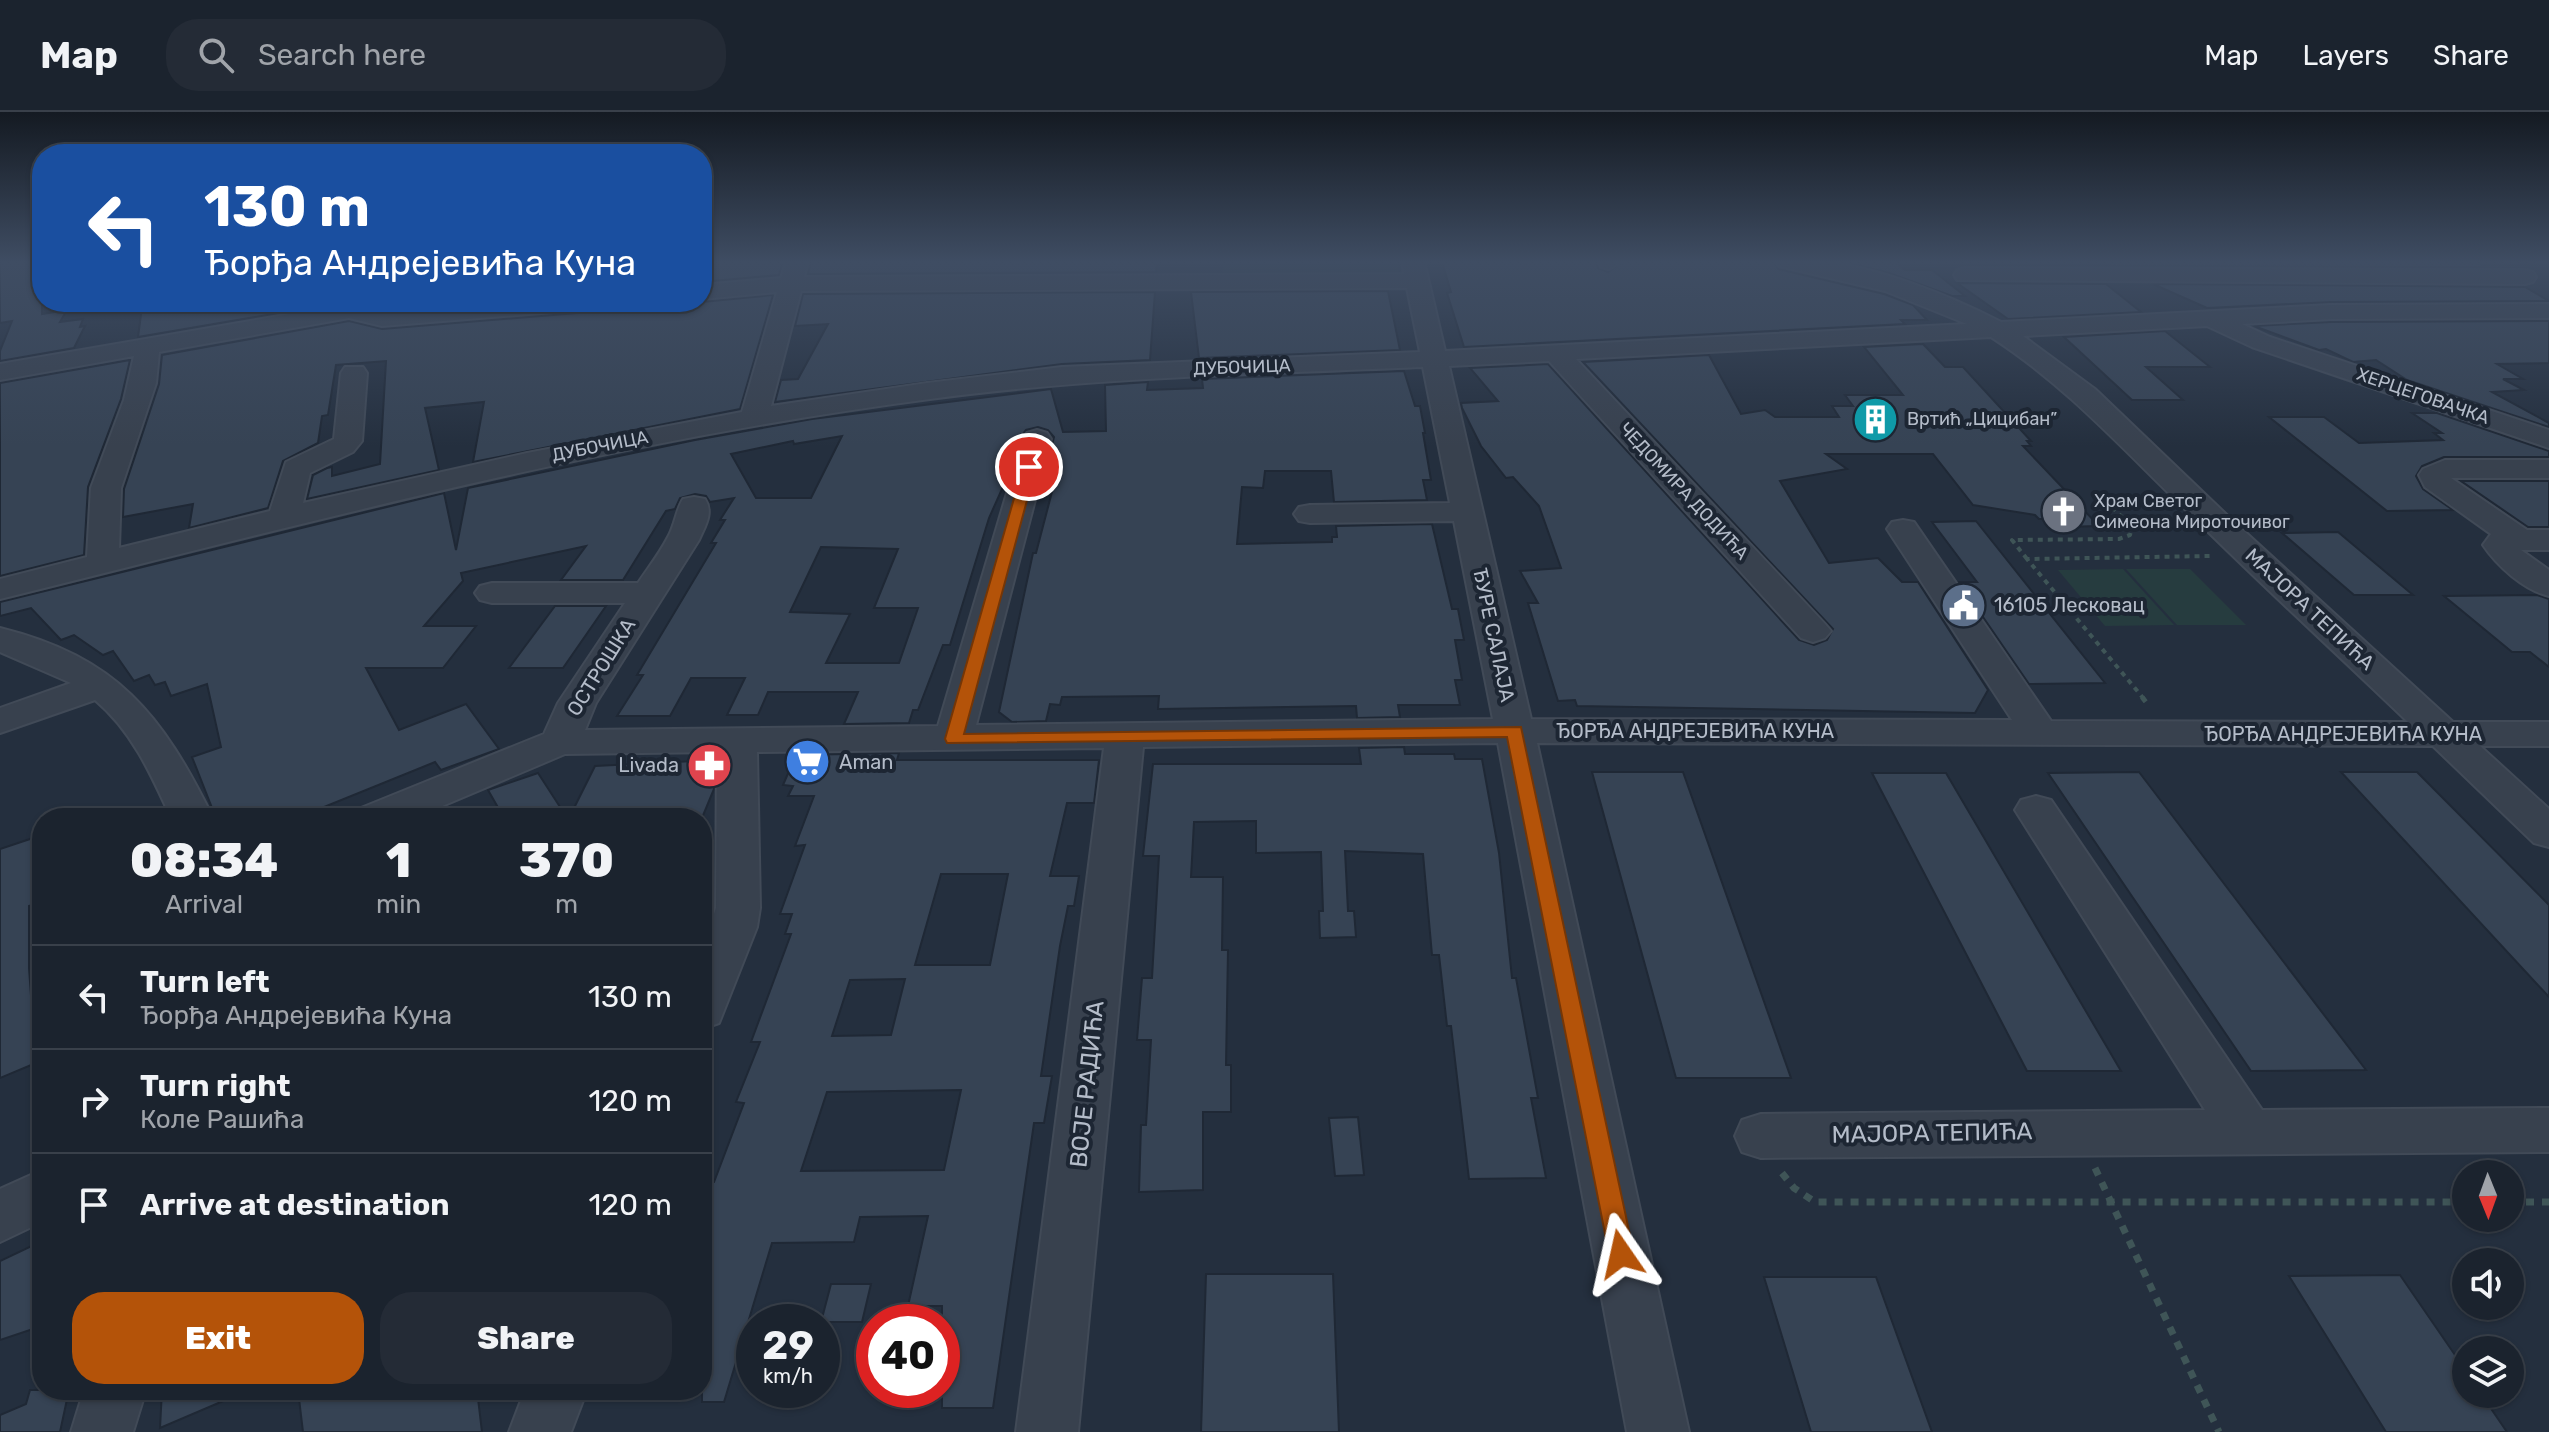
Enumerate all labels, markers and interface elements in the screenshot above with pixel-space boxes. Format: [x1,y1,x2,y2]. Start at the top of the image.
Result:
search box [166,19,726,91]
text: Map [40,32,118,78]
icon: search [194,33,238,77]
text: Search here [258,37,426,73]
text: Map [2204,39,2259,72]
text: Layers [2303,39,2389,72]
text: Share [2433,39,2509,72]
text: 130 m [204,174,370,240]
icon: left [72,176,176,280]
text: Ђорђа Андрејевића Куна [204,241,636,284]
street label: ДУБОЧИЦА [1193,354,1291,380]
street label: ХЕРЦЕГОВАЧКА [2354,363,2492,429]
building icon: Вртић „Цицибан” [1852,395,1900,443]
place label: Вртић „Цицибан” [1907,408,2057,430]
street label: ЧЕДОМИРА ДОДИЋА [1615,418,1753,564]
street label: ДУБОЧИЦА [550,426,650,466]
pin [995,433,1063,501]
icon: arrive [1007,445,1051,489]
church icon: Храм Светог Симеона Мироточивог [2039,487,2087,535]
place label: Храм Светог Симеона Мироточивог [2094,490,2290,533]
street label: МАЈОРА ТЕПИЋА [2241,543,2379,675]
street label: ЂУРЕ САЛАЈА [1468,566,1520,704]
public building icon: 16105 Лесковац [1939,581,1987,629]
place label: 16105 Лесковац [1994,593,2145,617]
street label: ОСТРОШКА [562,614,640,720]
street label: ЂОРЂА АНДРЕЈЕВИЋА КУНА [1556,719,1834,743]
street label: ЂОРЂА АНДРЕЈЕВИЋА КУНА [2204,722,2482,746]
supermarket icon: Aman [784,738,832,786]
pharmacy icon: Livada [686,741,734,789]
place label: Aman [839,750,893,774]
place label: Livada [618,753,679,777]
text: 08:34 [130,832,278,889]
text: 1 [386,832,411,889]
text: 370 [519,832,614,889]
text: Arrival [165,889,243,920]
text: min [376,889,421,920]
text: m [555,889,578,920]
text: Turn left [140,964,270,1000]
icon: left [72,975,116,1019]
text: 130 m [588,979,672,1015]
street label: ВОЈЕ РАДИЋА [1064,999,1110,1169]
text: Ђорђа Андрејевића Куна [140,1000,452,1031]
text: Turn right [140,1068,291,1104]
icon: right [72,1079,116,1123]
text: 120 m [588,1083,672,1119]
text: Коле Рашића [140,1104,304,1135]
street label: МАЈОРА ТЕПИЋА [1831,1117,2033,1149]
north arrow [2452,1160,2524,1232]
map controls [2452,1160,2524,1408]
icon: arrive [72,1183,116,1227]
text: Arrive at destination [140,1187,450,1223]
text: 120 m [588,1187,672,1223]
position arrow [1579,1212,1663,1296]
button: sound [2452,1248,2524,1320]
button: Exit [72,1292,364,1384]
button: Share [380,1292,672,1384]
speed limit sign: 40 [856,1304,960,1408]
text: 29 [762,1322,814,1369]
button: layers [2452,1336,2524,1408]
text: km/h [763,1364,813,1388]

